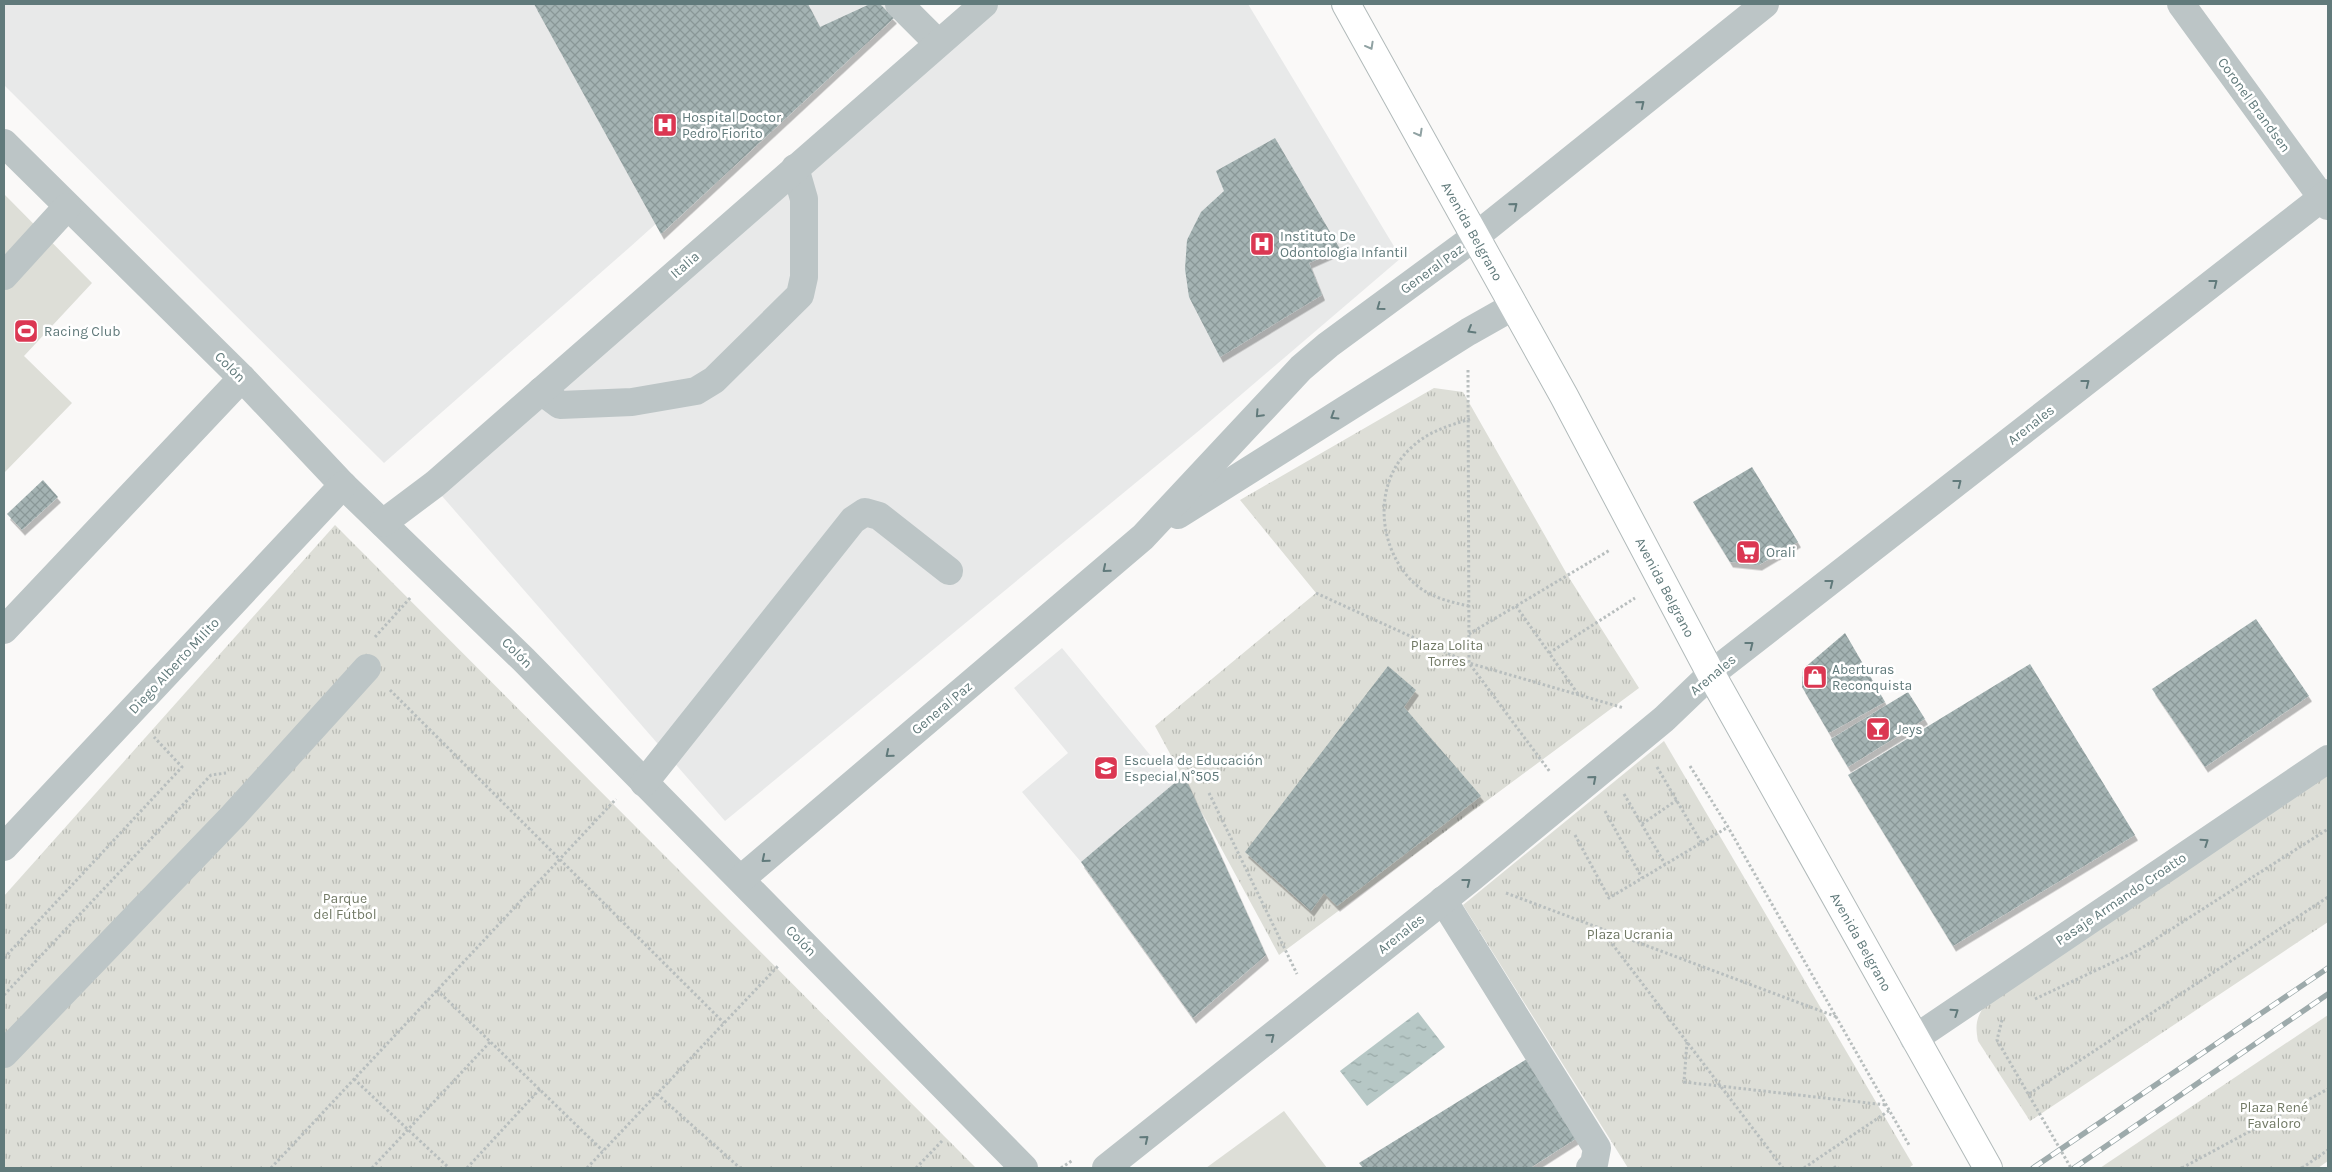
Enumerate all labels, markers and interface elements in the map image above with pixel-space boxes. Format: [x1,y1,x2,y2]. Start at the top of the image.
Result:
one-way arrow [1364,41,1374,50]
street label: Coronel Brandsen [2214,54,2294,156]
one-way arrow [1635,101,1645,110]
place label: Hospital Doctor Pedro Fiorito [682,109,782,142]
hospital icon: Hospital Doctor Pedro Fiorito [652,112,678,138]
one-way arrow [1413,128,1423,137]
street label: Avenida Belgrano [1438,179,1507,284]
one-way arrow [1508,203,1517,211]
place label: Instituto De Odontologia Infantil [1280,228,1408,261]
hospital icon: Instituto De Odontologia Infantil [1249,231,1275,257]
street label: General Paz [1397,240,1467,298]
street label: Italia [667,248,703,282]
one-way arrow [2208,280,2217,288]
one-way arrow [1377,301,1386,309]
sports icon: Racing Club [13,318,39,344]
place label: Racing Club [44,323,121,340]
one-way arrow [1468,323,1477,333]
street label: Colón [211,348,249,386]
one-way arrow [2080,380,2089,388]
street label: Arenales [2004,401,2058,449]
one-way arrow [1256,408,1265,417]
one-way arrow [1330,410,1339,420]
one-way arrow [1952,479,1961,488]
street label: Avenida Belgrano [1632,534,1699,640]
supermarket icon: Orali [1735,539,1761,565]
place label: Orali [1766,544,1796,561]
one-way arrow [1103,563,1112,572]
one-way arrow [1824,579,1833,588]
street label: Diego Alberto Milito [125,614,223,718]
street label: Colón [498,634,536,672]
park label: Plaza Lolita Torres [1411,637,1483,670]
one-way arrow [1744,642,1753,650]
street label: Arenales [1687,651,1739,699]
place label: Aberturas Reconquista [1832,661,1912,694]
shop icon: Aberturas Reconquista [1802,664,1828,690]
street label: General Paz [908,678,976,738]
bar icon: Jeys [1865,716,1891,742]
place label: Jeys [1896,721,1923,738]
one-way arrow [885,748,894,757]
place label: Escuela de Educación Especial N°505 [1124,752,1263,785]
school or university icon: Escuela de Educación Especial N°505 [1093,755,1119,781]
one-way arrow [1587,775,1596,784]
one-way arrow [2199,839,2209,848]
street label: Pasaje Armando Croatto [2052,849,2190,949]
one-way arrow [762,853,771,861]
one-way arrow [1461,879,1470,887]
street label: Avenida Belgrano [1827,889,1896,994]
park label: Parque del Fútbol [313,890,377,923]
street label: Arenales [1374,910,1428,958]
street label: Colón [782,922,820,960]
park label: Plaza Ucrania [1587,926,1673,943]
one-way arrow [1949,1009,1958,1018]
one-way arrow [1265,1035,1274,1043]
park label: Plaza René Favaloro [2240,1099,2308,1132]
one-way arrow [1139,1135,1148,1144]

